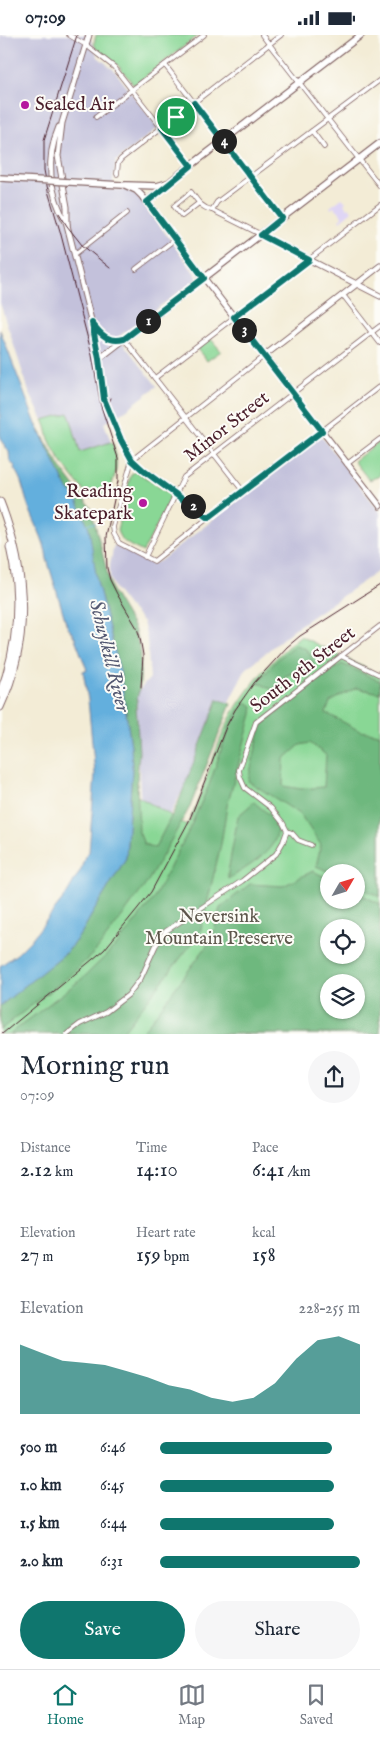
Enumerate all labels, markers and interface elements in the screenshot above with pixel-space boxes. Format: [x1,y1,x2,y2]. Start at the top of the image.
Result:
text: 07:09 [25,6,66,30]
place label: Sealed Air [35,93,115,117]
pin [155,96,197,138]
marker: Sealed Air [19,99,31,111]
icon: arrive [162,103,190,131]
pin: 4 [212,129,236,153]
text: 4 [221,132,228,150]
pin: 1 [136,309,160,333]
text: 1 [146,312,151,330]
pin: 3 [232,317,256,343]
text: 3 [242,321,247,339]
street label: Minor Street [180,386,275,468]
place label: Reading Skatepark [54,480,134,526]
pin: 2 [180,493,206,519]
marker: Reading Skatepark [137,497,149,509]
text: 2 [190,497,197,515]
water label: Schuylkill River [83,597,135,716]
street label: South 9th Street [246,621,361,718]
north arrow [320,864,365,909]
map controls [320,864,365,1019]
park label: Neversink Mountain Preserve [145,905,293,951]
button: locate [320,919,365,964]
button: layers [320,974,365,1019]
text: Morning run [20,1049,170,1084]
button: share [308,1051,360,1103]
text: 07:09 [20,1086,54,1106]
text: Distance [20,1139,71,1157]
text: Time [136,1139,167,1157]
text: Pace [252,1139,279,1157]
text: 2.12 [20,1157,52,1184]
text: 14:10 [136,1157,178,1184]
text: 6:41 [252,1157,285,1184]
text: km [52,1163,73,1181]
text: /km [285,1163,311,1181]
text: Elevation [20,1224,76,1242]
text: Heart rate [136,1224,196,1242]
text: kcal [252,1224,275,1242]
text: 27 [20,1242,39,1269]
text: 159 [136,1242,161,1269]
text: 158 [252,1242,276,1269]
text: m [39,1248,53,1266]
text: bpm [161,1248,190,1266]
text: Elevation [20,1299,83,1319]
text: 228–255 m [298,1299,360,1319]
text: 500 m [20,1438,57,1458]
text: 6:46 [100,1438,126,1458]
text: 1.0 km [20,1476,62,1496]
text: 6:45 [100,1476,125,1496]
text: 1.5 km [20,1514,60,1534]
text: 6:44 [100,1514,127,1534]
text: 2.0 km [20,1552,63,1572]
text: 6:31 [100,1552,123,1572]
button: Save [20,1601,185,1659]
button: Share [195,1601,360,1659]
tab: Home [47,1681,84,1729]
tab: Map [178,1681,206,1729]
tab: Saved [300,1681,333,1729]

